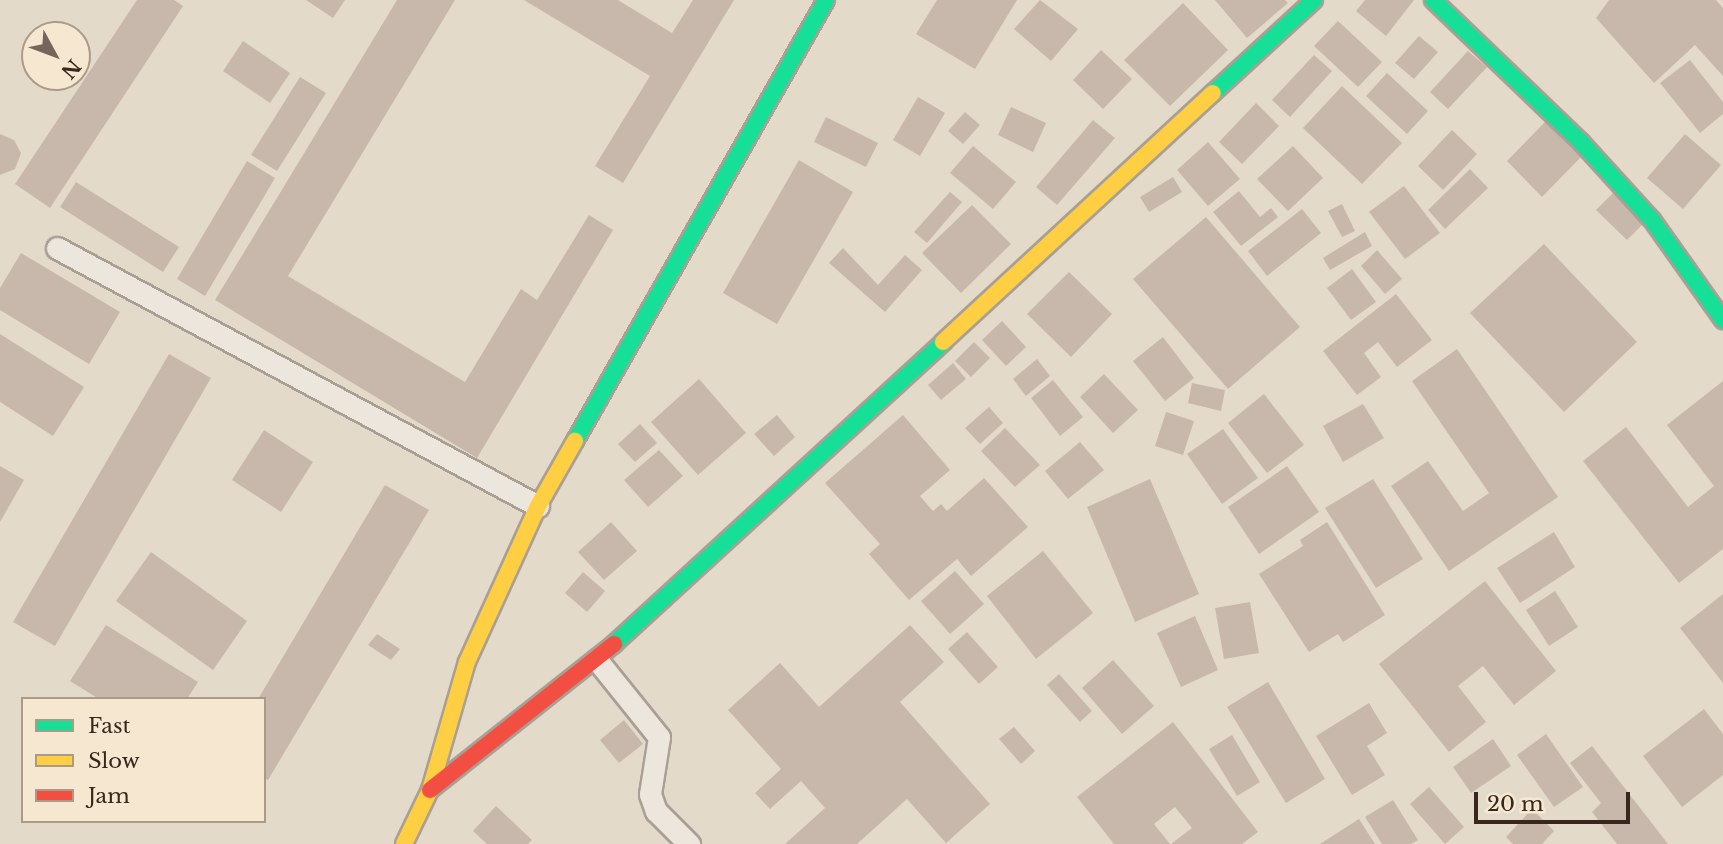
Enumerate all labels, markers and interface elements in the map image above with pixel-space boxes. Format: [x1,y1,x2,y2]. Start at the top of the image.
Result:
north arrow [21,21,91,91]
text: N [56,55,85,83]
legend [21,697,266,823]
text: Fast [88,713,130,739]
text: Slow [88,748,140,774]
scale bar [1478,778,1634,822]
text: Jam [88,783,130,809]
text: 20 m [1487,791,1544,817]

